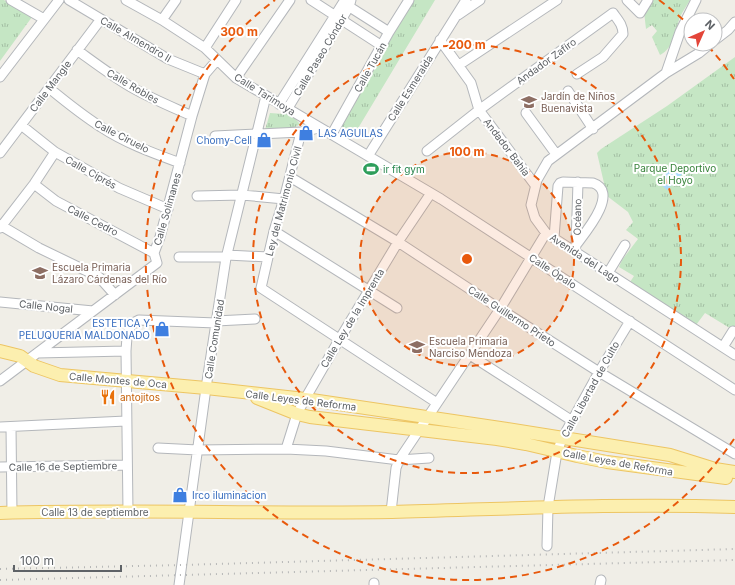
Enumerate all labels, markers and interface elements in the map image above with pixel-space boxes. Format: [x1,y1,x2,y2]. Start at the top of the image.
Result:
street label: Calle Paseo Cóndor [291,12,349,98]
north arrow [683,12,723,52]
street label: Calle Almendro II [98,14,174,64]
text: N [702,17,718,33]
text: 300 m [220,24,258,39]
street label: Andador Zafiro [514,35,578,87]
text: 200 m [448,37,486,52]
street label: Calle Tucán [351,40,389,94]
street label: Calle Esmeralda [385,53,435,123]
street label: Calle Mangle [27,58,73,114]
street label: Calle Robles [105,66,161,106]
street label: Calle Tarimoya [232,70,298,118]
place label: Jardín de Niños Buenavista [541,90,615,114]
school or university icon: Jardín de Niños Buenavista [520,93,538,111]
street label: Andador Bahía [481,116,533,178]
street label: Calle Ciruelo [93,117,151,155]
shop icon: LAS AGUILAS [297,124,315,142]
place label: LAS AGUILAS [318,127,383,139]
shop icon: Chomy-Cell [255,131,273,149]
place label: Chomy-Cell [196,134,252,146]
text: 100 m [449,144,485,159]
street label: Ley del Matrimonio Civil [263,145,303,257]
street label: Calle Ciprés [63,153,119,191]
sports icon: ir fit gym [362,160,380,178]
park label: Parque Deportivo el Hoyo [634,162,716,186]
place label: ir fit gym [383,163,425,175]
street label: Calle Solimanes [151,171,183,247]
street label: Océano [571,198,583,236]
street label: Calle Cedro [66,202,120,238]
street label: Avenida del Lago [548,231,622,285]
street label: Calle Ópalo [527,250,580,291]
centre of rings [460,252,474,266]
place label: Escuela Primaria Lázaro Cárdenas del Río [52,261,167,285]
school or university icon: Escuela Primaria Lázaro Cárdenas del Río [31,264,49,282]
street label: Calle Ley de la Imprenta [318,266,386,370]
street label: Calle Guillermo Prieto [466,283,558,349]
street label: Calle Nogal [18,297,74,315]
street label: Calle Comunidad [202,298,226,380]
place label: ESTETICA Y PELUQUERIA MALDONADO [19,317,150,341]
shop icon: ESTETICA Y PELUQUERIA MALDONADO [153,320,171,338]
place label: Escuela Primaria Narciso Mendoza [429,335,512,359]
school or university icon: Escuela Primaria Narciso Mendoza [408,338,426,356]
street label: Calle Libertad de Culto [559,339,621,439]
street label: Calle Montes de Oca [69,370,167,390]
street label: Calle Leyes de Reforma [245,387,357,413]
restaurant icon: antojitos [99,388,117,406]
place label: antojitos [120,391,160,403]
street label: Calle Leyes de Reforma [562,446,674,478]
street label: Calle 16 de Septiembre [9,459,117,473]
shop icon: Irco iluminacion [171,486,189,504]
place label: Irco iluminacion [192,489,266,501]
street label: Calle 13 de septiembre [41,506,149,518]
scale bar [14,547,121,573]
text: 100 m [20,553,54,568]

